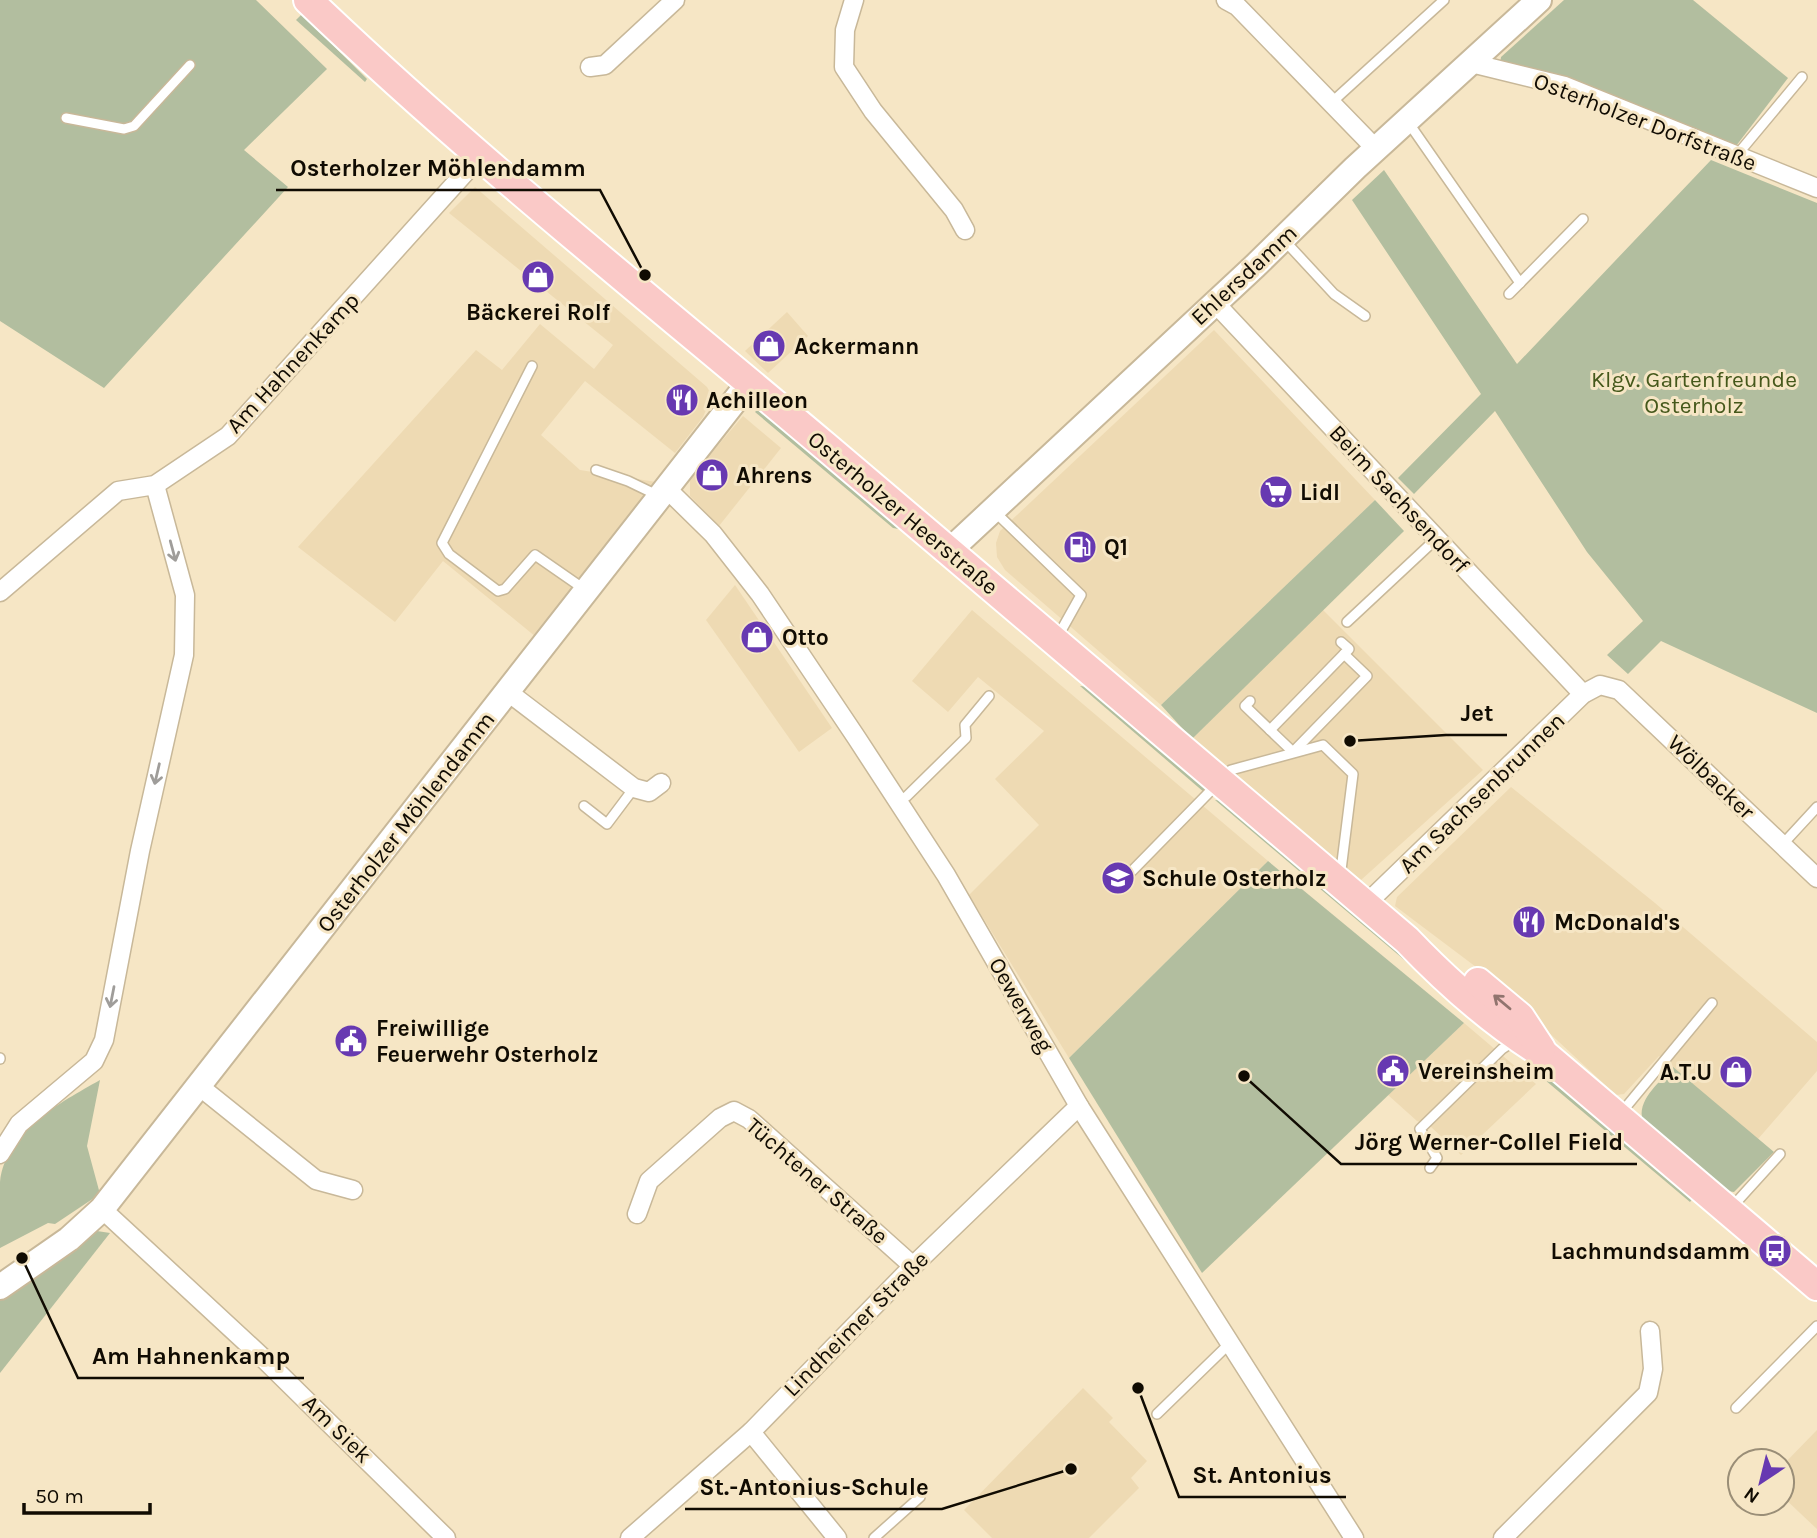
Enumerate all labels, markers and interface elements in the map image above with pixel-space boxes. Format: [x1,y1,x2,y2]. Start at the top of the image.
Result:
street label: Osterholzer Dorfstraße [1530,67,1760,177]
callout: Osterholzer Möhlendamm [276,145,600,190]
text: Osterholzer Möhlendamm [290,154,586,182]
street label: Ehlersdamm [1186,219,1302,331]
shop icon: Bäckerei Rolf [519,258,557,296]
street label: Am Hahnenkamp [221,287,365,439]
place label: Bäckerei Rolf [466,299,611,326]
shop icon: Ackermann [750,327,788,365]
place label: Ackermann [794,333,919,360]
park label: Klgv. Gartenfreunde Osterholz [1591,366,1797,419]
restaurant icon: Achilleon [663,381,701,419]
place label: Achilleon [706,387,808,414]
street label: Beim Sachsendorf [1324,419,1475,579]
street label: Osterholzer Heerstraße [802,426,1004,600]
shop icon: Ahrens [693,456,731,494]
place label: Ahrens [736,462,812,489]
supermarket icon: Lidl [1257,473,1295,511]
place label: Lidl [1300,479,1340,506]
fuel station icon: Q1 [1061,528,1099,566]
place label: Q1 [1104,534,1128,561]
one-way arrow [167,540,180,562]
shop icon: Otto [738,618,776,656]
place label: Otto [782,624,829,651]
callout: Jet [1446,690,1507,735]
text: Jet [1461,699,1493,727]
street label: Osterholzer Möhlendamm [311,706,501,938]
street label: Am Sachsenbrunnen [1394,707,1570,879]
street label: Wölbacker [1662,729,1760,825]
one-way arrow [150,762,164,785]
school or university icon: Schule Osterholz [1099,859,1137,897]
place label: Schule Osterholz [1142,865,1326,892]
restaurant icon: McDonald's [1510,903,1548,941]
place label: McDonald's [1554,909,1680,936]
street label: Oewerweg [983,953,1059,1057]
one-way arrow [105,985,118,1008]
one-way arrow [1494,994,1512,1010]
place label: Freiwillige Feuerwehr Osterholz [376,1015,598,1068]
public building icon: Freiwillige Feuerwehr Osterholz [332,1022,370,1060]
public building icon: Vereinsheim [1374,1052,1412,1090]
shop icon: A.T.U [1717,1053,1755,1091]
place label: Vereinsheim [1418,1058,1554,1085]
place label: A.T.U [1660,1059,1712,1086]
street label: Tüchtener Straße [741,1112,893,1250]
callout: Jörg Werner-Collel Field [1341,1119,1637,1164]
text: Jörg Werner-Collel Field [1355,1128,1623,1156]
bus stop icon: Lachmundsdamm [1756,1232,1794,1270]
place label: Lachmundsdamm [1551,1238,1750,1265]
street label: Lindheimer Straße [778,1246,934,1402]
callout: Am Hahnenkamp [78,1333,304,1378]
text: Am Hahnenkamp [92,1342,290,1370]
street label: Am Siek [297,1390,377,1469]
north arrow [1726,1447,1796,1517]
callout: St. Antonius [1179,1452,1346,1497]
text: St. Antonius [1192,1461,1332,1489]
callout: St.-Antonius-Schule [685,1464,942,1509]
scale bar [24,1472,150,1516]
text: St.-Antonius-Schule [699,1473,929,1501]
text: N [1740,1482,1764,1508]
text: 50 m [35,1484,84,1508]

